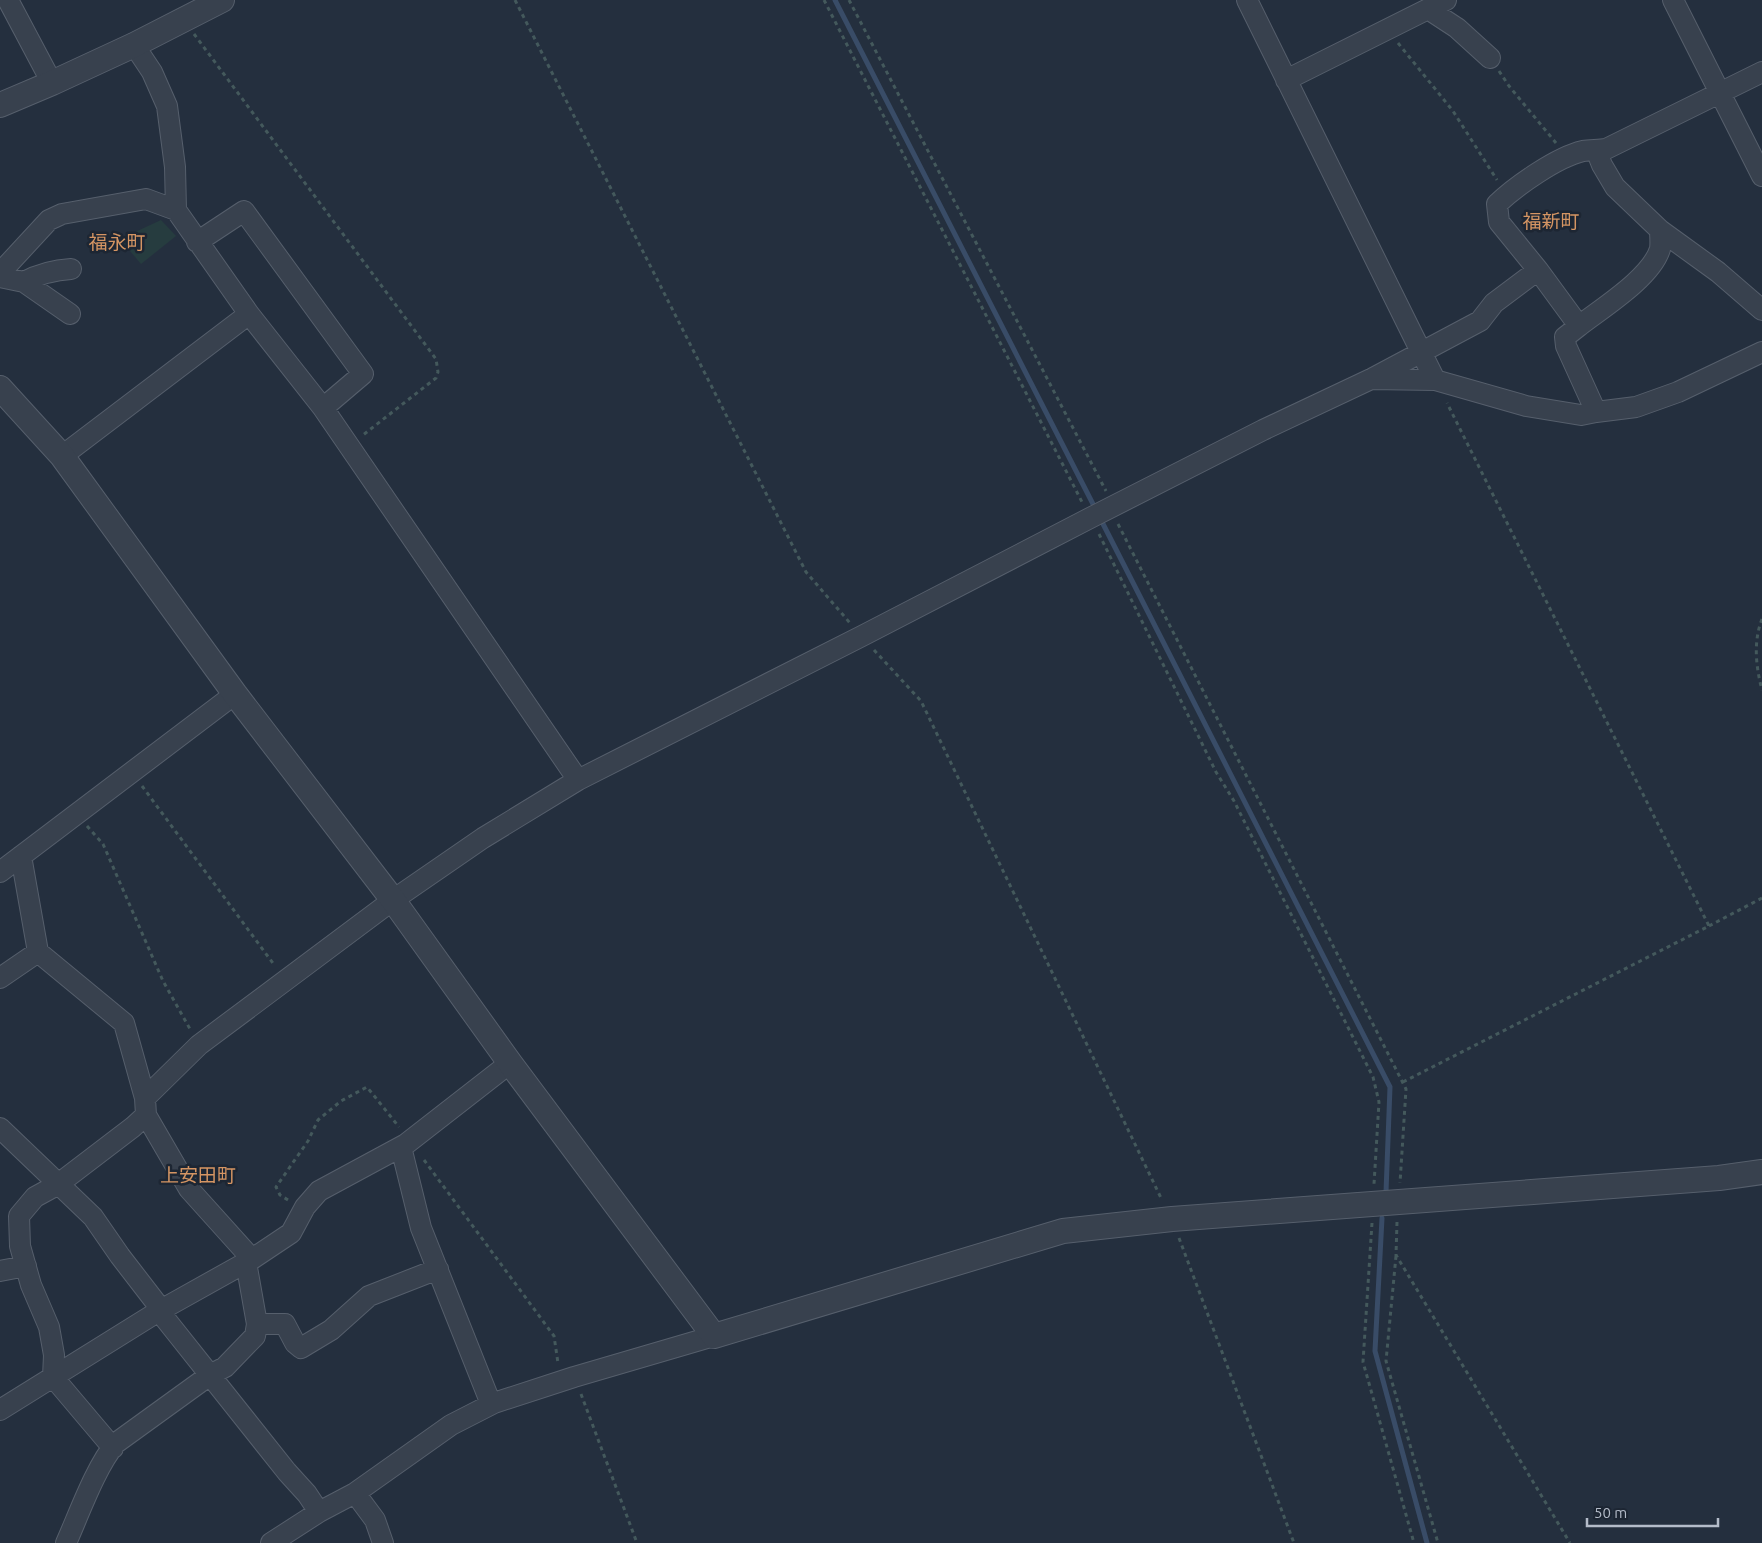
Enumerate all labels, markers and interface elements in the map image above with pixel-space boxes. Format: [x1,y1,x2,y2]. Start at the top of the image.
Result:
district label: 福新町 [1522,210,1580,232]
district label: 福永町 [88,231,146,253]
district label: 上安田町 [160,1164,236,1186]
scale bar [1587,1496,1718,1528]
text: 50 m [1594,1504,1627,1521]

